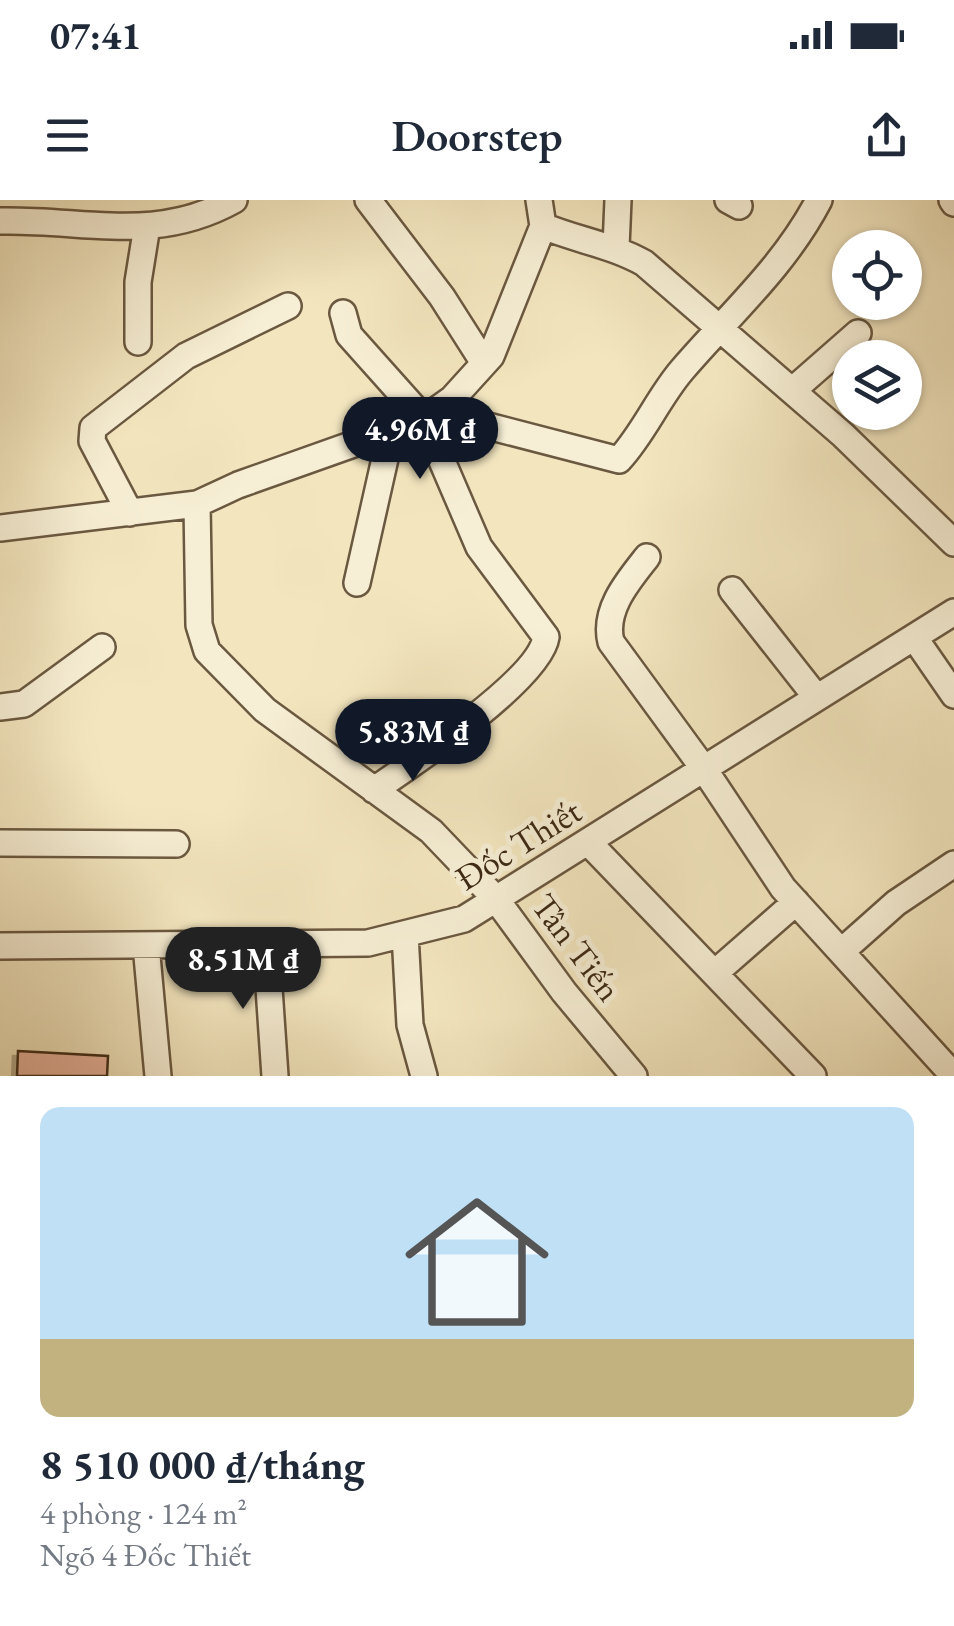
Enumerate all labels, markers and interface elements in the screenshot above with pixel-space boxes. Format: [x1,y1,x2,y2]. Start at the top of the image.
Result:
text: 07:41 [50,11,141,60]
text: Doorstep [391,106,563,164]
icon: menu [40,108,95,163]
icon: share [859,108,914,163]
map controls [832,230,922,430]
button: locate [832,230,922,320]
button: layers [832,340,922,430]
pin: 4.96M ₫ [328,397,512,482]
text: 4.96M ₫ [364,408,476,450]
pin: 5.83M ₫ [321,699,505,784]
text: 5.83M ₫ [357,710,469,752]
street label: Đốc Thiết [447,788,589,900]
street label: Tân Tiến [522,884,632,1010]
pin: 8.51M ₫ [151,927,335,1012]
text: 8.51M ₫ [187,938,299,980]
icon: home [387,1172,567,1352]
text: 8 510 000 ₫/tháng [40,1437,365,1492]
text: 4 phòng · 124 m² [40,1492,247,1534]
text: Ngõ 4 Đốc Thiết [40,1534,251,1576]

